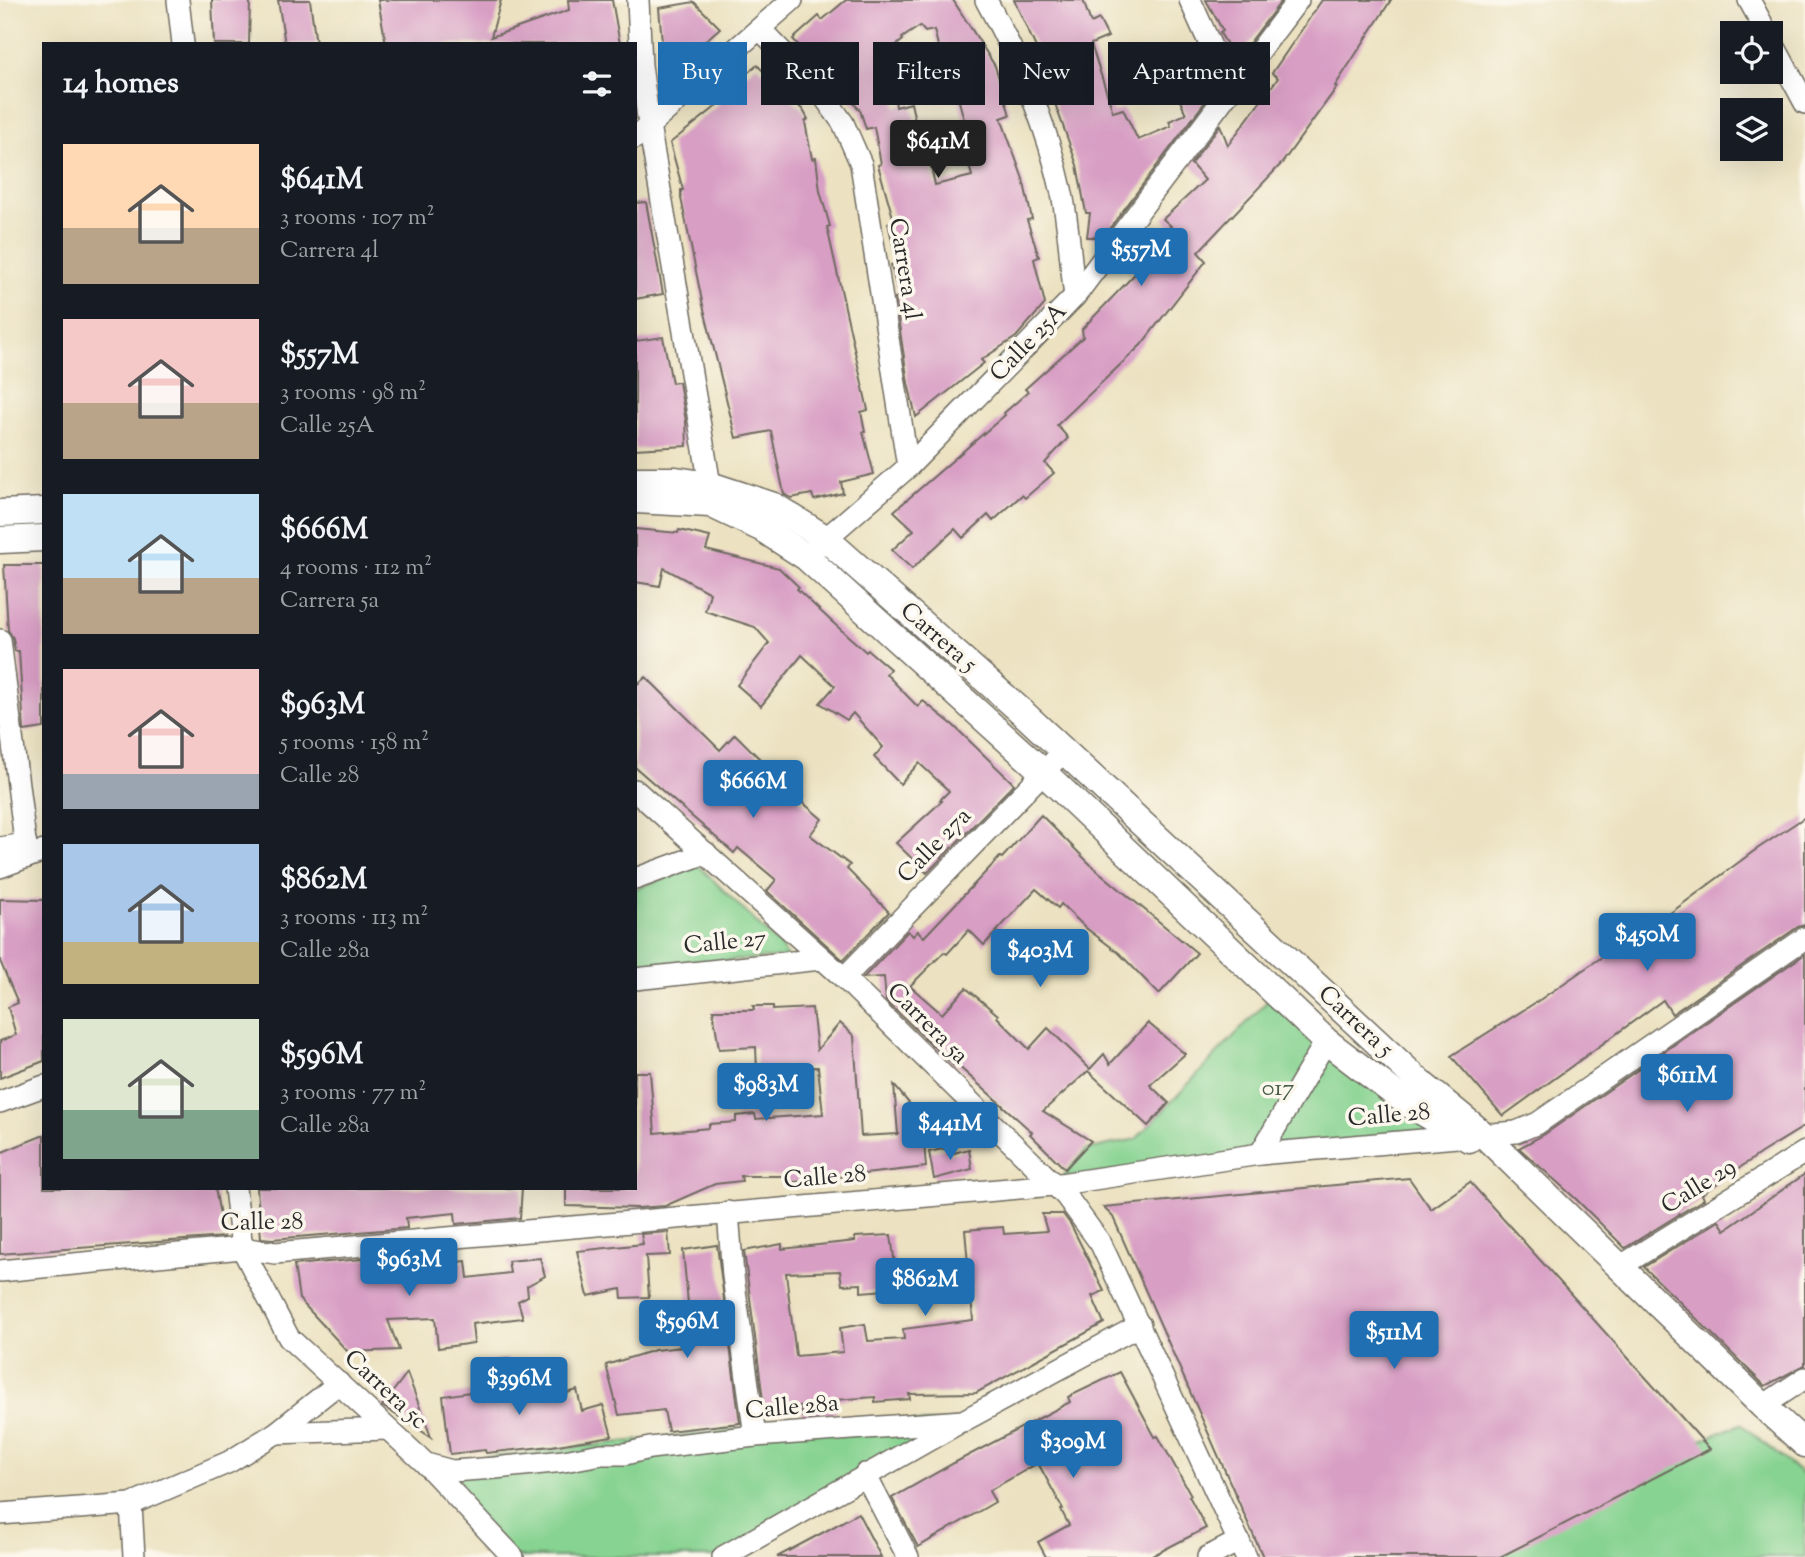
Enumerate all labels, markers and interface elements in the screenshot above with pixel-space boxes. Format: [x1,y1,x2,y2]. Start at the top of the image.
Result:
map controls [1720,21,1783,161]
button: locate [1720,21,1783,84]
chip: Buy [658,42,747,105]
chip: Rent [761,42,859,105]
chip: Filters [873,42,985,105]
chip: New [999,42,1094,105]
chip: Apartment [1108,42,1270,105]
text: 14 homes [63,63,179,106]
icon: filters [578,65,616,103]
button: layers [1720,98,1783,161]
pin: $641M [889,120,987,180]
text: $641M [906,126,970,159]
text: $641M [280,159,363,202]
icon: home [119,172,203,256]
text: 3 rooms · 107 m² [280,202,435,235]
street label: Carrera 4l [879,216,929,323]
pin: $557M [1092,229,1190,288]
text: $557M [1111,234,1171,267]
text: Carrera 4l [280,235,379,268]
street label: Calle 25A [983,295,1076,390]
text: $557M [280,334,359,377]
icon: home [119,347,203,431]
text: 3 rooms · 98 m² [280,377,426,410]
text: Calle 25A [280,410,374,443]
text: $666M [280,509,368,552]
icon: home [119,522,203,606]
text: 4 rooms · 112 m² [280,552,432,585]
text: Carrera 5a [280,585,379,618]
street label: Carrera 5 [892,595,984,681]
text: $963M [280,684,365,727]
icon: home [119,697,203,781]
text: 5 rooms · 158 m² [280,727,429,760]
text: Calle 28 [280,760,359,793]
pin: $666M [704,760,802,820]
text: $666M [719,766,787,799]
street label: Calle 27a [890,800,980,892]
text: $862M [280,859,367,902]
icon: home [119,872,203,956]
text: 3 rooms · 113 m² [280,902,428,935]
pin: $450M [1598,914,1696,973]
text: $450M [1615,919,1679,952]
street label: Calle 27 [682,922,768,964]
pin: $403M [991,930,1089,989]
text: Calle 28a [280,935,370,968]
text: $403M [1007,935,1073,968]
street label: Carrera 5a [878,975,976,1073]
street label: Carrera 5 [1310,978,1400,1066]
text: $596M [280,1034,363,1077]
icon: home [119,1047,203,1131]
pin: $611M [1638,1054,1736,1114]
text: $611M [1657,1060,1717,1093]
pin: $983M [717,1064,815,1123]
text: $983M [733,1069,799,1102]
park label: 017 [1262,1072,1294,1106]
text: 3 rooms · 77 m² [280,1077,426,1110]
street label: Calle 28 [1346,1095,1432,1137]
pin: $441M [901,1102,999,1162]
text: $441M [918,1108,982,1141]
text: Calle 28a [280,1110,370,1143]
street label: Calle 29 [1655,1151,1743,1223]
street label: Calle 28 [782,1157,868,1199]
street label: Calle 28 [220,1205,304,1241]
pin: $963M [360,1238,458,1298]
text: $963M [376,1244,442,1277]
pin: $862M [876,1258,974,1318]
text: $862M [892,1264,958,1297]
pin: $596M [638,1300,736,1360]
text: $596M [655,1306,719,1339]
pin: $511M [1345,1312,1443,1371]
text: $511M [1366,1317,1422,1350]
street label: Carrera 5c [336,1342,434,1438]
pin: $396M [470,1358,568,1417]
text: $396M [486,1363,552,1396]
street label: Calle 28a [744,1387,840,1429]
pin: $309M [1024,1420,1122,1480]
text: $309M [1040,1426,1106,1459]

